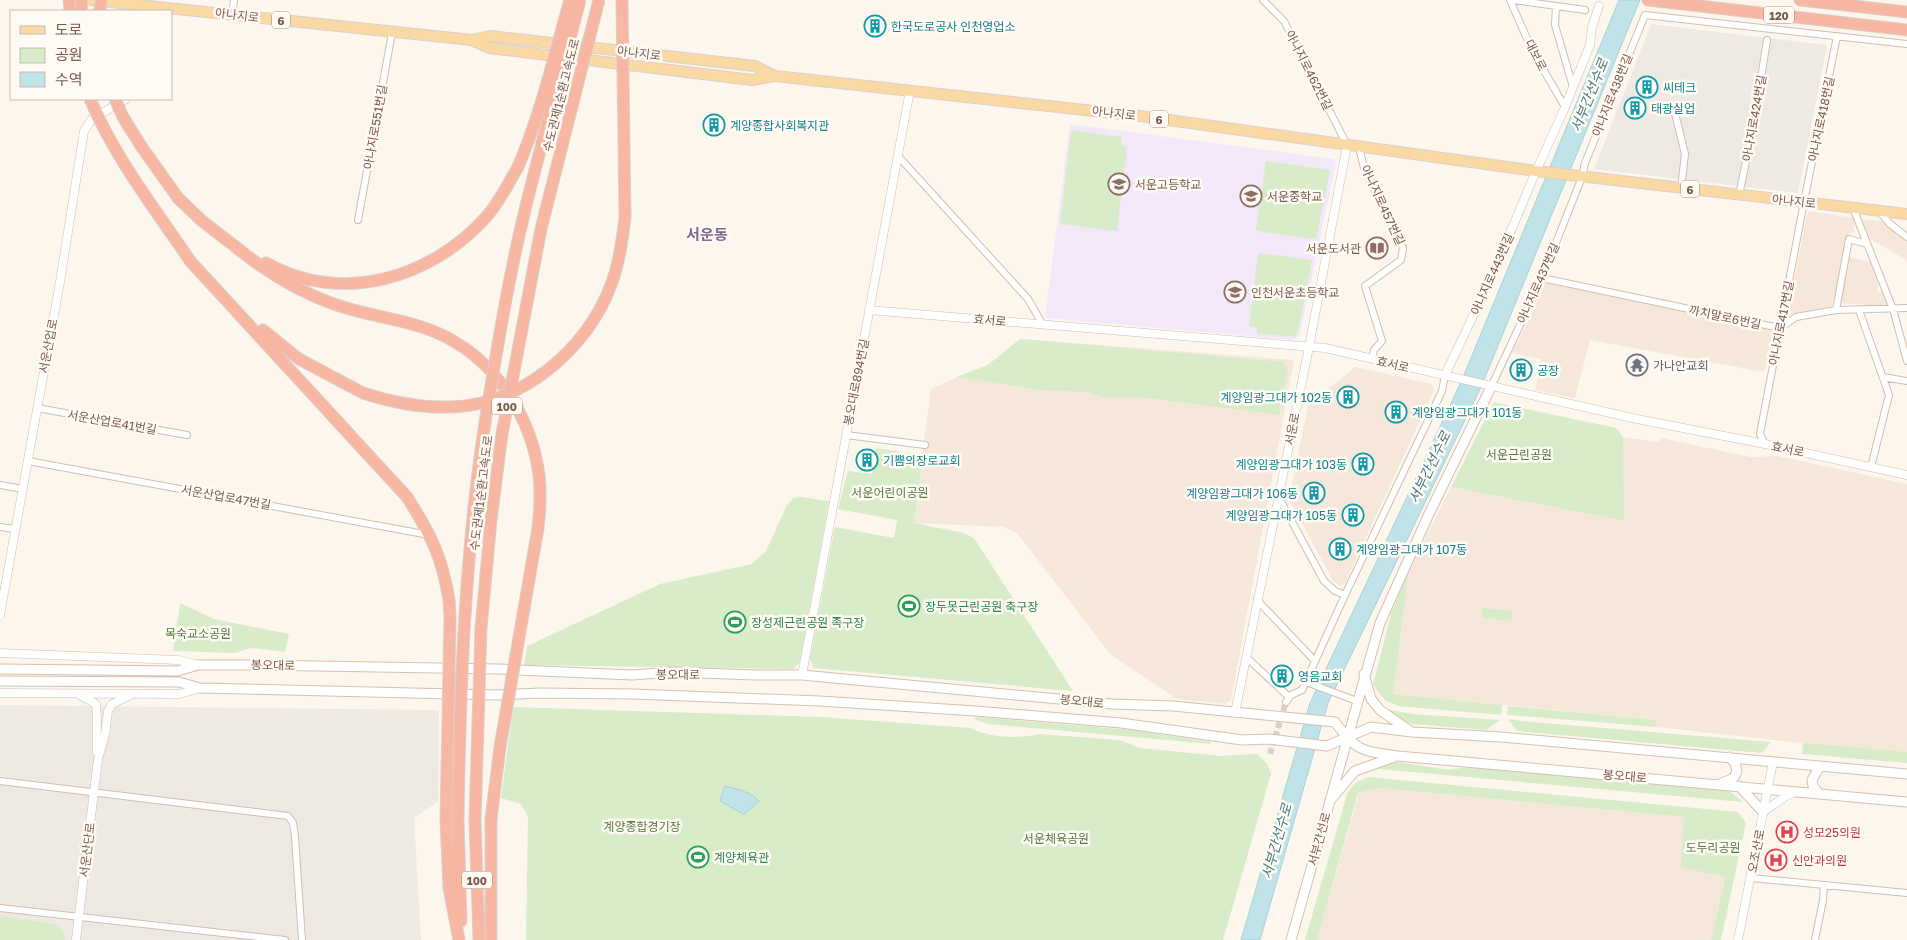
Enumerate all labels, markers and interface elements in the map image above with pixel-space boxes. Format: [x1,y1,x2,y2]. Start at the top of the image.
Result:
street label: 아나지로 [214,5,260,25]
road number: 120 [1764,6,1794,24]
legend [10,10,172,100]
road number: 6 [272,12,290,28]
building icon: 한국도로공사 인천영업소 [863,14,887,38]
place label: 한국도로공사 인천영업소 [891,19,1015,34]
text: 도로 [55,20,83,38]
street label: 아나지로462번길 [1282,27,1336,113]
street label: 수도권제1순환고속도로 [540,37,582,153]
street label: 대보로 [1522,37,1550,73]
street label: 아나지로 [616,43,662,63]
text: 공원 [55,45,83,63]
street label: 아나지로438번길 [1589,51,1635,139]
water label: 서부간선수로 [1567,55,1612,134]
text: 수역 [55,70,83,88]
street label: 아나지로424번길 [1739,73,1769,163]
building icon: 씨테크 [1635,75,1659,99]
street label: 아나지로418번길 [1805,75,1837,163]
place label: 씨테크 [1663,80,1696,95]
street label: 아나지로551번길 [360,83,390,171]
building icon: 태광실업 [1623,96,1647,120]
place label: 태광실업 [1651,101,1695,116]
street label: 아나지로 [1091,103,1137,123]
road number: 6 [1150,110,1168,128]
building icon: 계양종합사회복지관 [702,113,726,137]
place label: 계양종합사회복지관 [730,118,829,133]
street label: 아나지로457번길 [1358,162,1408,248]
school or university icon: 서운고등학교 [1107,172,1131,196]
place label: 서운고등학교 [1135,177,1201,192]
road number: 6 [1681,180,1699,198]
school or university icon: 서운중학교 [1239,184,1263,208]
place label: 서운중학교 [1267,189,1322,204]
street label: 아나지로 [1771,191,1817,211]
district label: 서운동 [686,225,728,243]
street label: 아나지로443번길 [1467,231,1517,317]
library icon: 서운도서관 [1365,236,1389,260]
street label: 아나지로437번길 [1513,240,1563,326]
place label: 서운도서관 [1306,241,1361,256]
street label: 아나지로417번길 [1765,279,1797,367]
school or university icon: 인천서운초등학교 [1223,280,1247,304]
place label: 인천서운초등학교 [1251,285,1339,300]
street label: 까치말로6번길 [1687,302,1763,332]
street label: 효서로 [973,311,1007,329]
street label: 서운산업로 [35,317,61,375]
street label: 봉오대로894번길 [840,337,872,427]
street label: 효서로 [1375,353,1411,375]
temple icon: 가나안교회 [1625,353,1649,377]
building icon: 공장 [1509,358,1533,382]
place label: 가나안교회 [1653,358,1708,373]
place label: 공장 [1537,363,1559,378]
building icon: 계양임광그대가 102동 [1336,385,1360,409]
place label: 계양임광그대가 102동 [1220,390,1332,405]
road number: 100 [492,398,522,414]
building icon: 계양임광그대가 101동 [1384,400,1408,424]
place label: 계양임광그대가 101동 [1412,405,1522,420]
street label: 서운산업로41번길 [66,407,158,437]
street label: 서운로 [1281,411,1303,447]
water label: 서부간선수로 [1404,428,1454,505]
street label: 수도권제1순환고속도로 [466,434,496,552]
street label: 효서로 [1770,438,1806,460]
park label: 서운근린공원 [1486,447,1552,462]
building icon: 기쁨의장로교회 [855,448,879,472]
building icon: 계양임광그대가 103동 [1351,452,1375,476]
place label: 기쁨의장로교회 [883,453,960,468]
place label: 계양임광그대가 103동 [1235,457,1347,472]
building icon: 계양임광그대가 106동 [1302,481,1326,505]
street label: 서운산업로47번길 [180,482,272,512]
park label: 서운어린이공원 [851,485,929,500]
place label: 계양임광그대가 106동 [1186,486,1298,501]
building icon: 계양임광그대가 105동 [1341,503,1365,527]
place label: 계양임광그대가 105동 [1225,508,1337,523]
building icon: 계양임광그대가 107동 [1328,537,1352,561]
place label: 계양임광그대가 107동 [1356,542,1467,557]
sports icon: 장두못근린공원 축구장 [897,594,921,618]
place label: 장두못근린공원 축구장 [925,599,1038,614]
sports icon: 장성제근린공원 족구장 [723,610,747,634]
place label: 장성제근린공원 족구장 [751,615,864,630]
park label: 목숙교소공원 [165,626,231,641]
street label: 봉오대로 [251,657,295,673]
building icon: 영음교회 [1270,664,1294,688]
street label: 봉오대로 [656,667,700,682]
place label: 영음교회 [1298,669,1342,684]
street label: 봉오대로 [1059,691,1105,711]
street label: 봉오대로 [1602,767,1648,785]
water label: 서부간선수로 [1257,800,1295,880]
street label: 서부간선로 [1305,810,1333,868]
park label: 계양종합경기장 [603,819,681,834]
hospital icon: 성모25의원 [1775,820,1799,844]
street label: 서운산단로 [76,822,98,878]
place label: 성모25의원 [1803,825,1861,840]
street label: 오조산로 [1744,828,1768,874]
park label: 서운체육공원 [1023,831,1089,846]
park label: 도두리공원 [1685,840,1741,855]
sports icon: 계양체육관 [686,845,710,869]
hospital icon: 신안과의원 [1764,848,1788,872]
place label: 계양체육관 [714,850,769,865]
place label: 신안과의원 [1792,853,1847,868]
road number: 100 [462,872,492,888]

